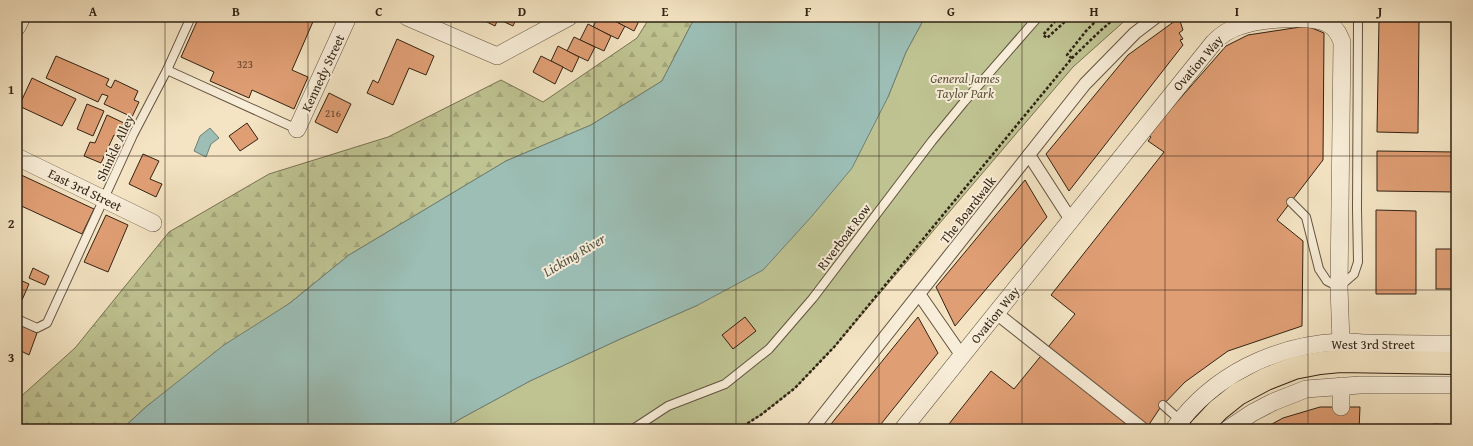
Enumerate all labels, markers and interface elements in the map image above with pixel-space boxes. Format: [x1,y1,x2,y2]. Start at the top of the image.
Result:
text: A [89,2,98,21]
text: B [232,2,240,21]
text: C [375,2,383,21]
text: D [518,2,526,21]
text: E [662,2,669,21]
text: F [805,2,812,21]
text: G [947,2,955,21]
text: H [1089,2,1099,21]
text: I [1235,2,1239,21]
text: J [1376,2,1383,21]
street label: Kennedy Street [297,31,349,115]
street label: Ovation Way [1168,31,1228,95]
house number: 323 [237,56,253,72]
park label: General James Taylor Park [930,69,1000,103]
text: 1 [8,80,14,99]
house number: 216 [325,105,341,121]
street label: Shinkle Alley [91,111,139,184]
street label: East 3rd Street [45,164,125,216]
street label: The Boardwalk [935,172,1001,248]
street label: Riverboat Row [813,199,876,274]
text: 2 [8,214,15,233]
water label: Licking River [538,228,610,282]
street label: Ovation Way [966,282,1024,348]
street label: West 3rd Street [1331,335,1415,354]
text: 3 [8,348,14,367]

